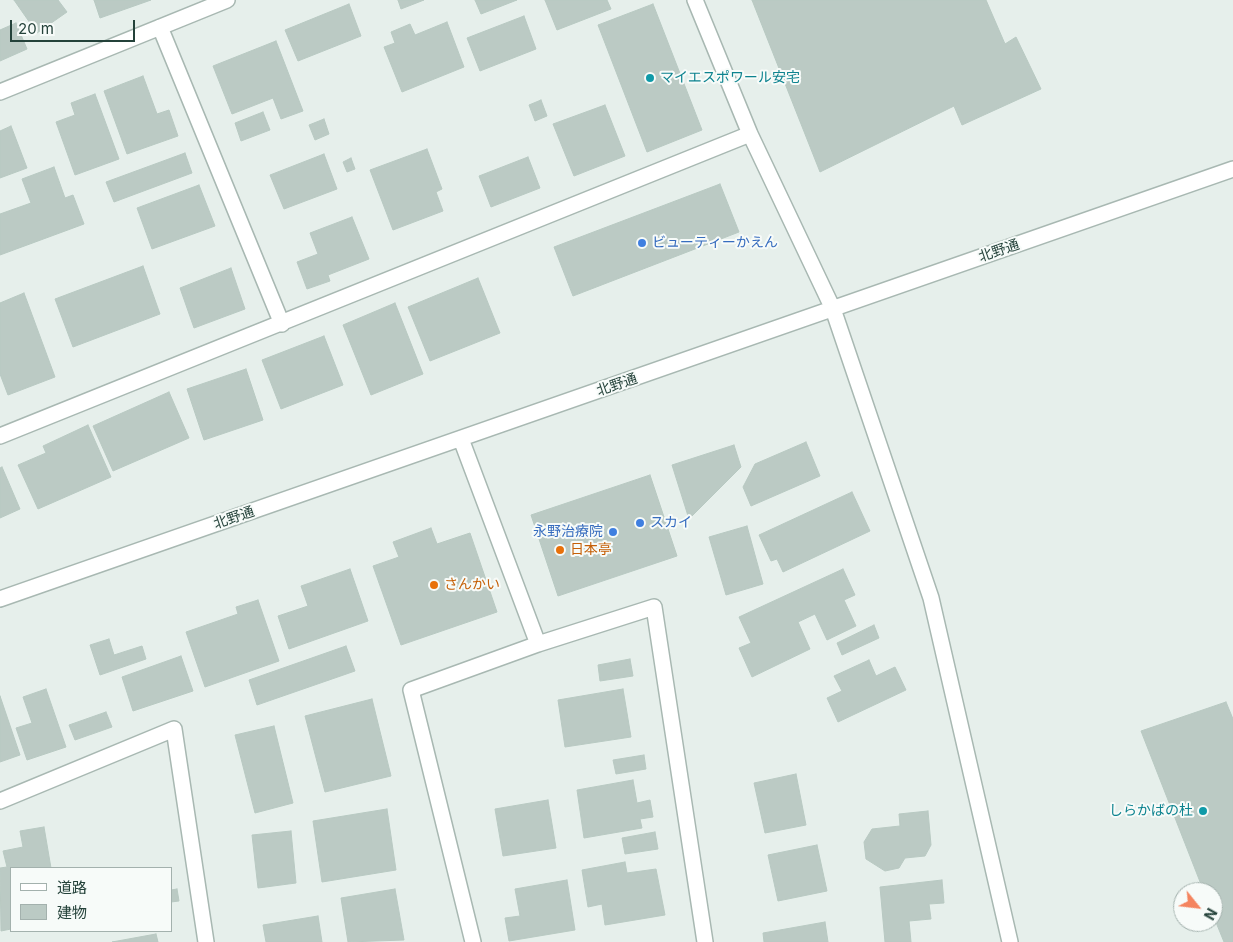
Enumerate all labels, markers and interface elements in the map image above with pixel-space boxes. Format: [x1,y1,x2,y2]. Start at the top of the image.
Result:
scale bar [12,10,138,42]
text: 20 m [18,19,54,38]
place label: マイエスポワール安宅 [660,70,800,86]
marker: マイエスポワール安宅 [644,72,656,84]
place label: ビューティーかえん [652,235,778,251]
street label: 北野通 [976,236,1022,266]
marker: ビューティーかえん [636,237,648,249]
street label: 北野通 [594,370,640,400]
street label: 北野通 [211,503,257,533]
place label: スカイ [650,515,692,531]
marker: スカイ [634,517,646,529]
place label: 永野治療院 [533,524,603,540]
marker: 永野治療院 [607,526,619,538]
place label: 日本亭 [570,542,612,558]
marker: 日本亭 [554,544,566,556]
place label: さんかい [444,577,500,593]
marker: さんかい [428,579,440,591]
place label: しらかばの杜 [1109,803,1193,819]
marker: しらかばの杜 [1197,805,1209,817]
legend [10,867,172,932]
text: 道路 [57,878,87,897]
north arrow [1173,882,1223,932]
text: 建物 [57,903,87,922]
text: N [1201,905,1221,923]

